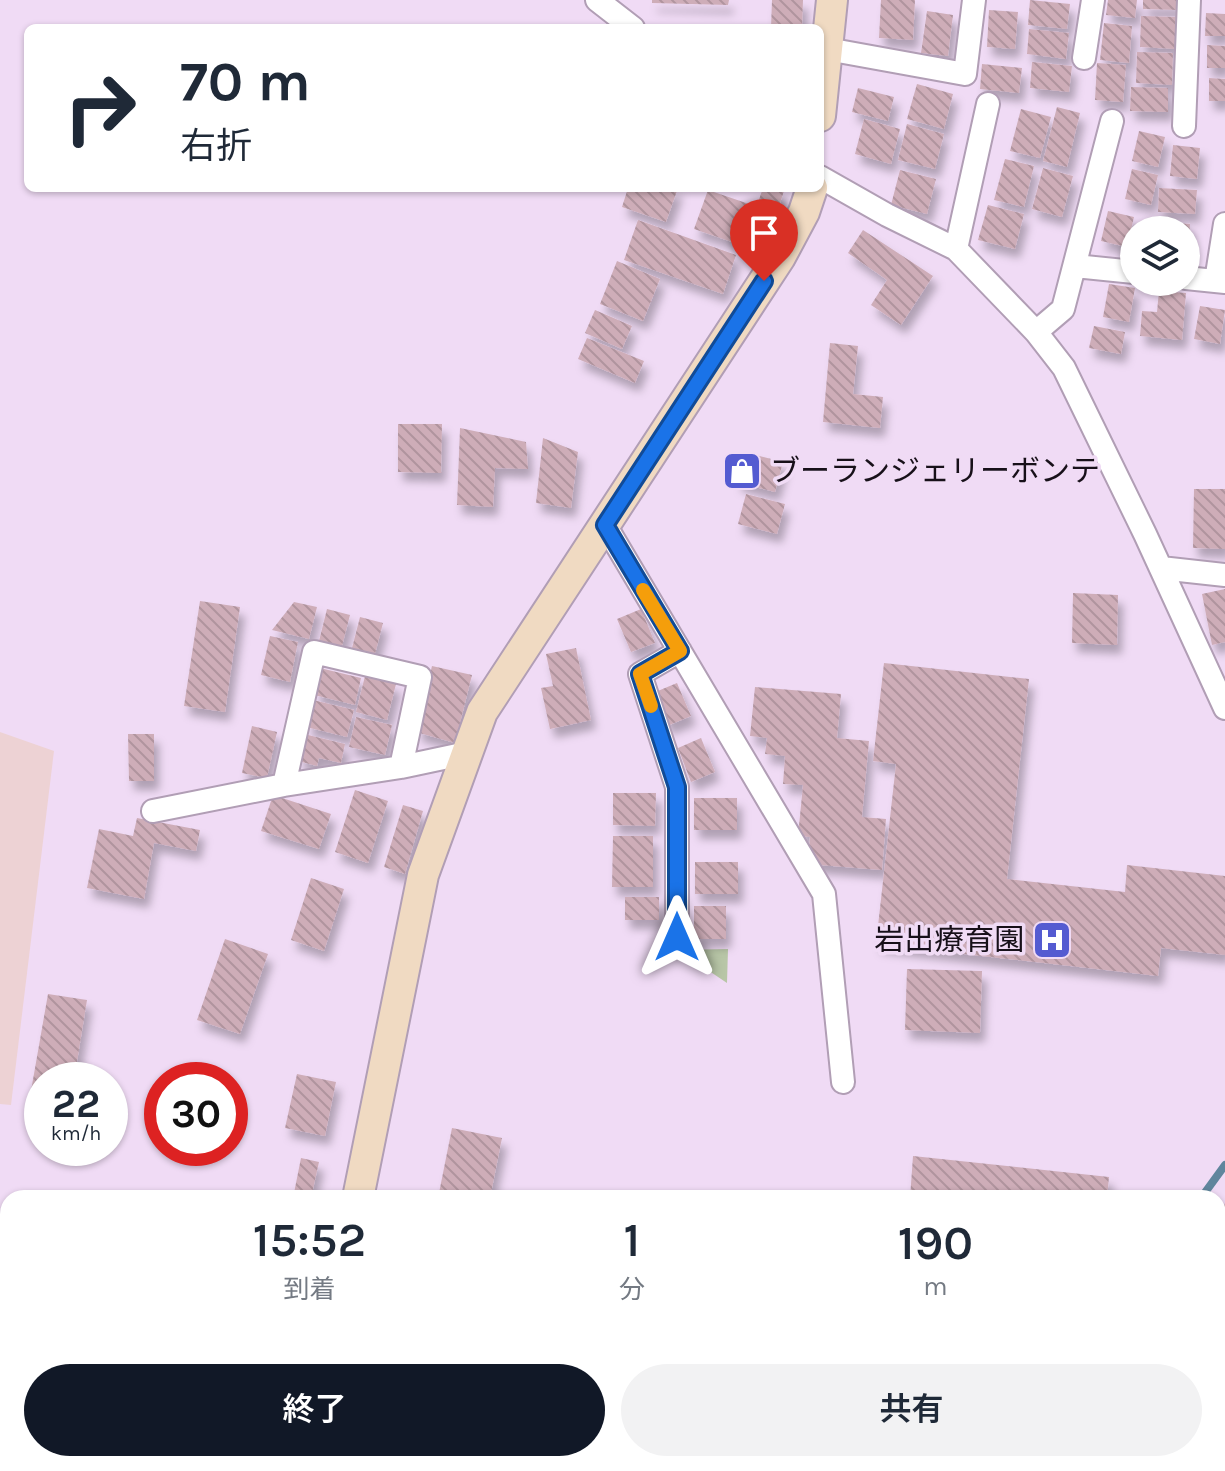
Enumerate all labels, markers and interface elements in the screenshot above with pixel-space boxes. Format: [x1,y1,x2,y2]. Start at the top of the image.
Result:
text: 70 m [180,49,311,114]
icon: right [48,56,152,160]
text: 右折 [180,125,252,167]
pin [730,199,798,281]
icon: arrive [742,211,786,255]
map controls [1120,216,1200,296]
button: layers [1120,216,1200,296]
shop icon: ブーランジェリーボンテ [721,450,763,492]
place label: ブーランジェリーボンテ [770,453,1100,489]
position arrow [635,895,719,979]
hospital icon: 岩出療育園 [1031,919,1073,961]
place label: 岩出療育園 [874,922,1024,958]
speed limit sign: 30 [144,1062,248,1166]
text: 22 [52,1080,100,1127]
text: km/h [51,1122,101,1145]
text: 15:52 [253,1212,366,1268]
text: 1 [623,1212,640,1268]
text: 190 [898,1215,973,1271]
text: m [923,1271,948,1302]
text: 到着 [283,1274,335,1305]
text: 分 [619,1274,645,1305]
button: 終了 [24,1364,605,1456]
button: 共有 [621,1364,1202,1456]

